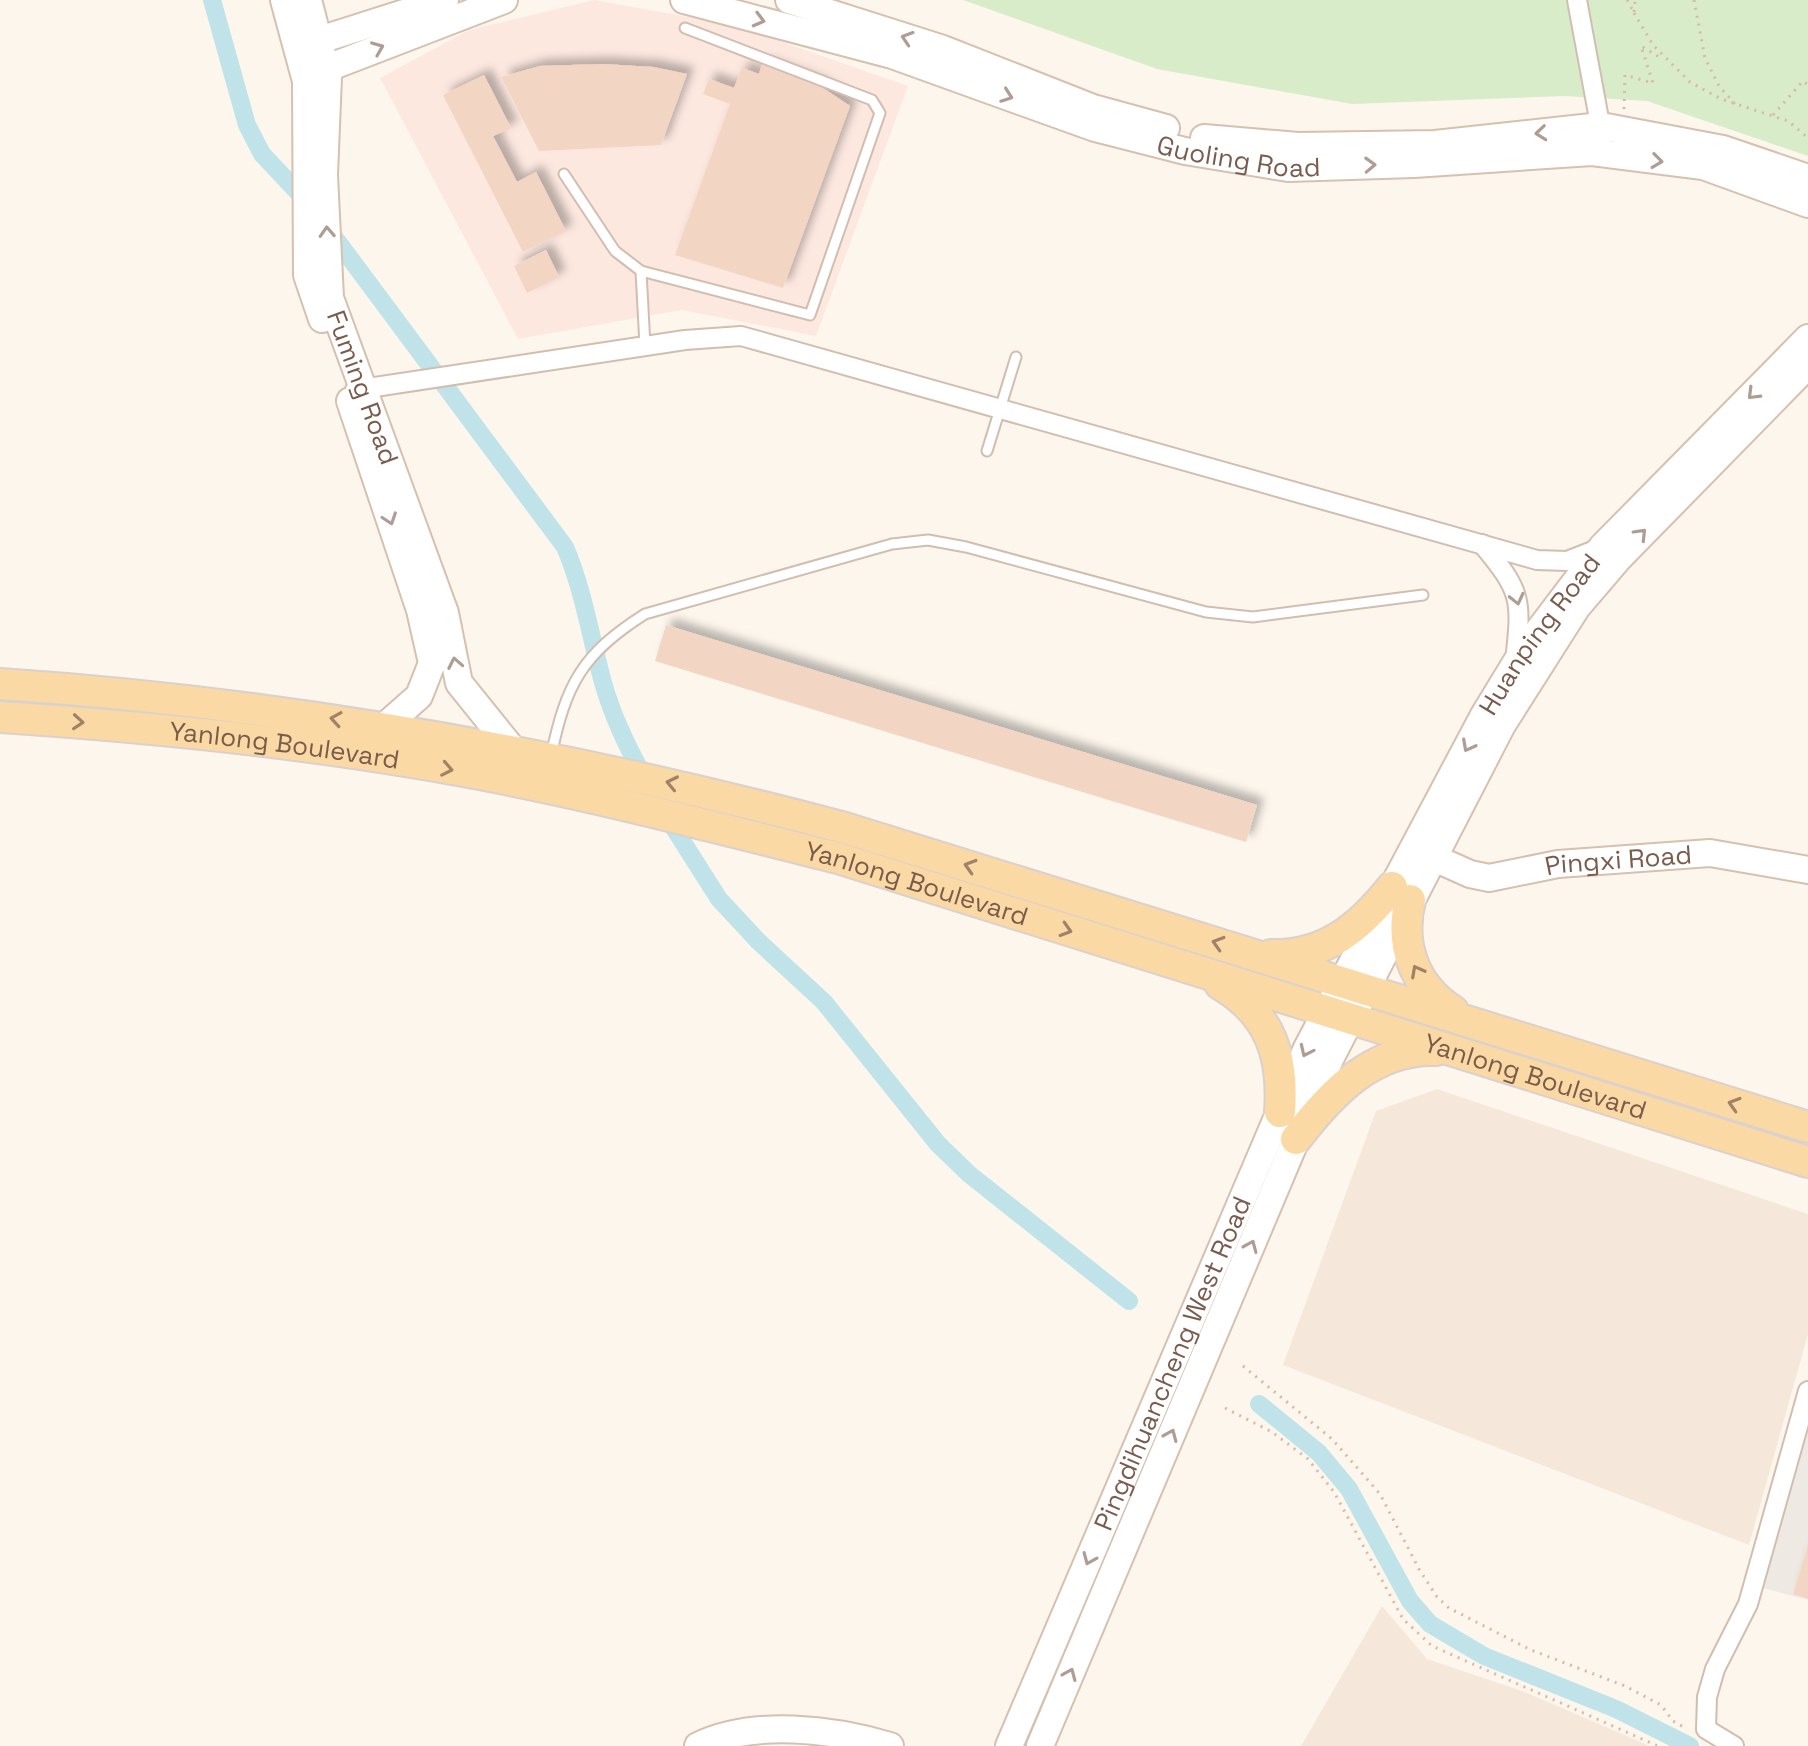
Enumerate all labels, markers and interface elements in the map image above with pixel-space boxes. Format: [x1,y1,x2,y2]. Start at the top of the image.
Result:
one-way arrow [752,10,766,27]
one-way arrow [901,31,915,47]
one-way arrow [370,41,384,58]
one-way arrow [1000,86,1014,103]
one-way arrow [1534,124,1547,141]
street label: Guoling Road [1153,128,1321,185]
one-way arrow [1651,152,1664,169]
one-way arrow [1364,157,1377,174]
one-way arrow [318,225,335,238]
street label: Fuming Road [319,306,406,469]
one-way arrow [1748,385,1762,399]
one-way arrow [380,512,396,526]
one-way arrow [1632,529,1646,544]
street label: Huanping Road [1471,547,1608,721]
one-way arrow [1508,592,1525,606]
one-way arrow [448,657,465,670]
one-way arrow [329,711,343,728]
one-way arrow [72,713,85,730]
street label: Yanlong Boulevard [168,714,402,777]
one-way arrow [1462,738,1477,752]
one-way arrow [440,759,454,776]
one-way arrow [665,775,679,792]
street label: Yanlong Boulevard [802,833,1032,934]
street label: Pingxi Road [1542,837,1693,883]
one-way arrow [963,859,977,875]
one-way arrow [1059,921,1072,937]
one-way arrow [1212,936,1225,952]
one-way arrow [1411,964,1426,979]
street label: Yanlong Boulevard [1420,1026,1651,1127]
one-way arrow [1300,1043,1316,1057]
one-way arrow [1727,1097,1741,1113]
street label: Pingdihuancheng West Road [1086,1191,1259,1536]
one-way arrow [1241,1240,1257,1254]
one-way arrow [1162,1428,1178,1443]
one-way arrow [1082,1551,1098,1565]
one-way arrow [1061,1668,1077,1682]

